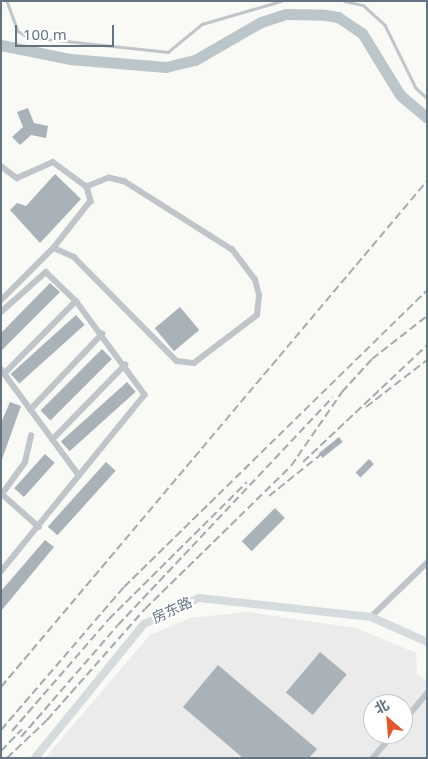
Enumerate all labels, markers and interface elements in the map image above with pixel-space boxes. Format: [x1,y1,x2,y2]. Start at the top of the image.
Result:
scale bar [18,15,116,47]
text: 100 m [23,24,67,44]
street label: 房东路 [149,594,195,626]
north arrow [363,694,413,744]
text: 北 [371,694,392,718]

